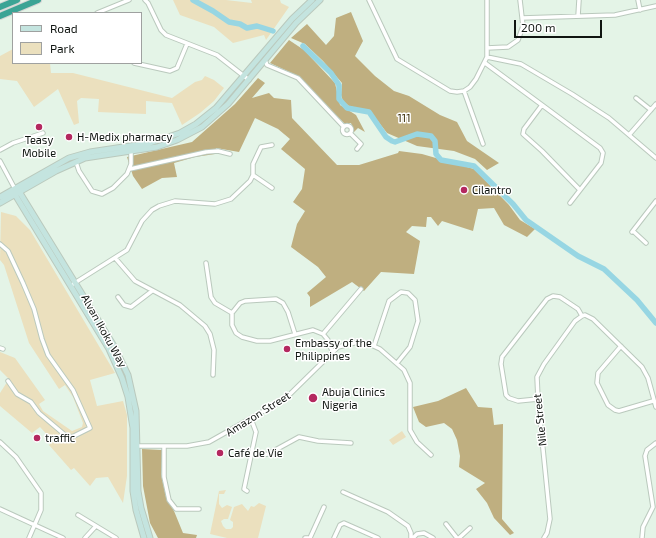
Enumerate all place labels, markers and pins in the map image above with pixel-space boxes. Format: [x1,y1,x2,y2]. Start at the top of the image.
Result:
marker: Teasy Mobile [34,122,44,132]
place label: H-Medix pharmacy [77,130,172,144]
marker: H-Medix pharmacy [64,132,74,142]
place label: Teasy Mobile [22,133,56,159]
place label: Cilantro [472,183,511,197]
marker: Cilantro [459,185,469,195]
place label: Embassy of the Philippines [295,336,372,362]
marker: Embassy of the Philippines [282,344,292,354]
place label: Abuja Clinics Nigeria [322,385,385,411]
marker: Abuja Clinics Nigeria [307,392,319,404]
place label: traffic [45,431,75,445]
marker: traffic [32,433,42,443]
place label: Café de Vie [228,446,283,460]
marker: Café de Vie [215,448,225,458]

